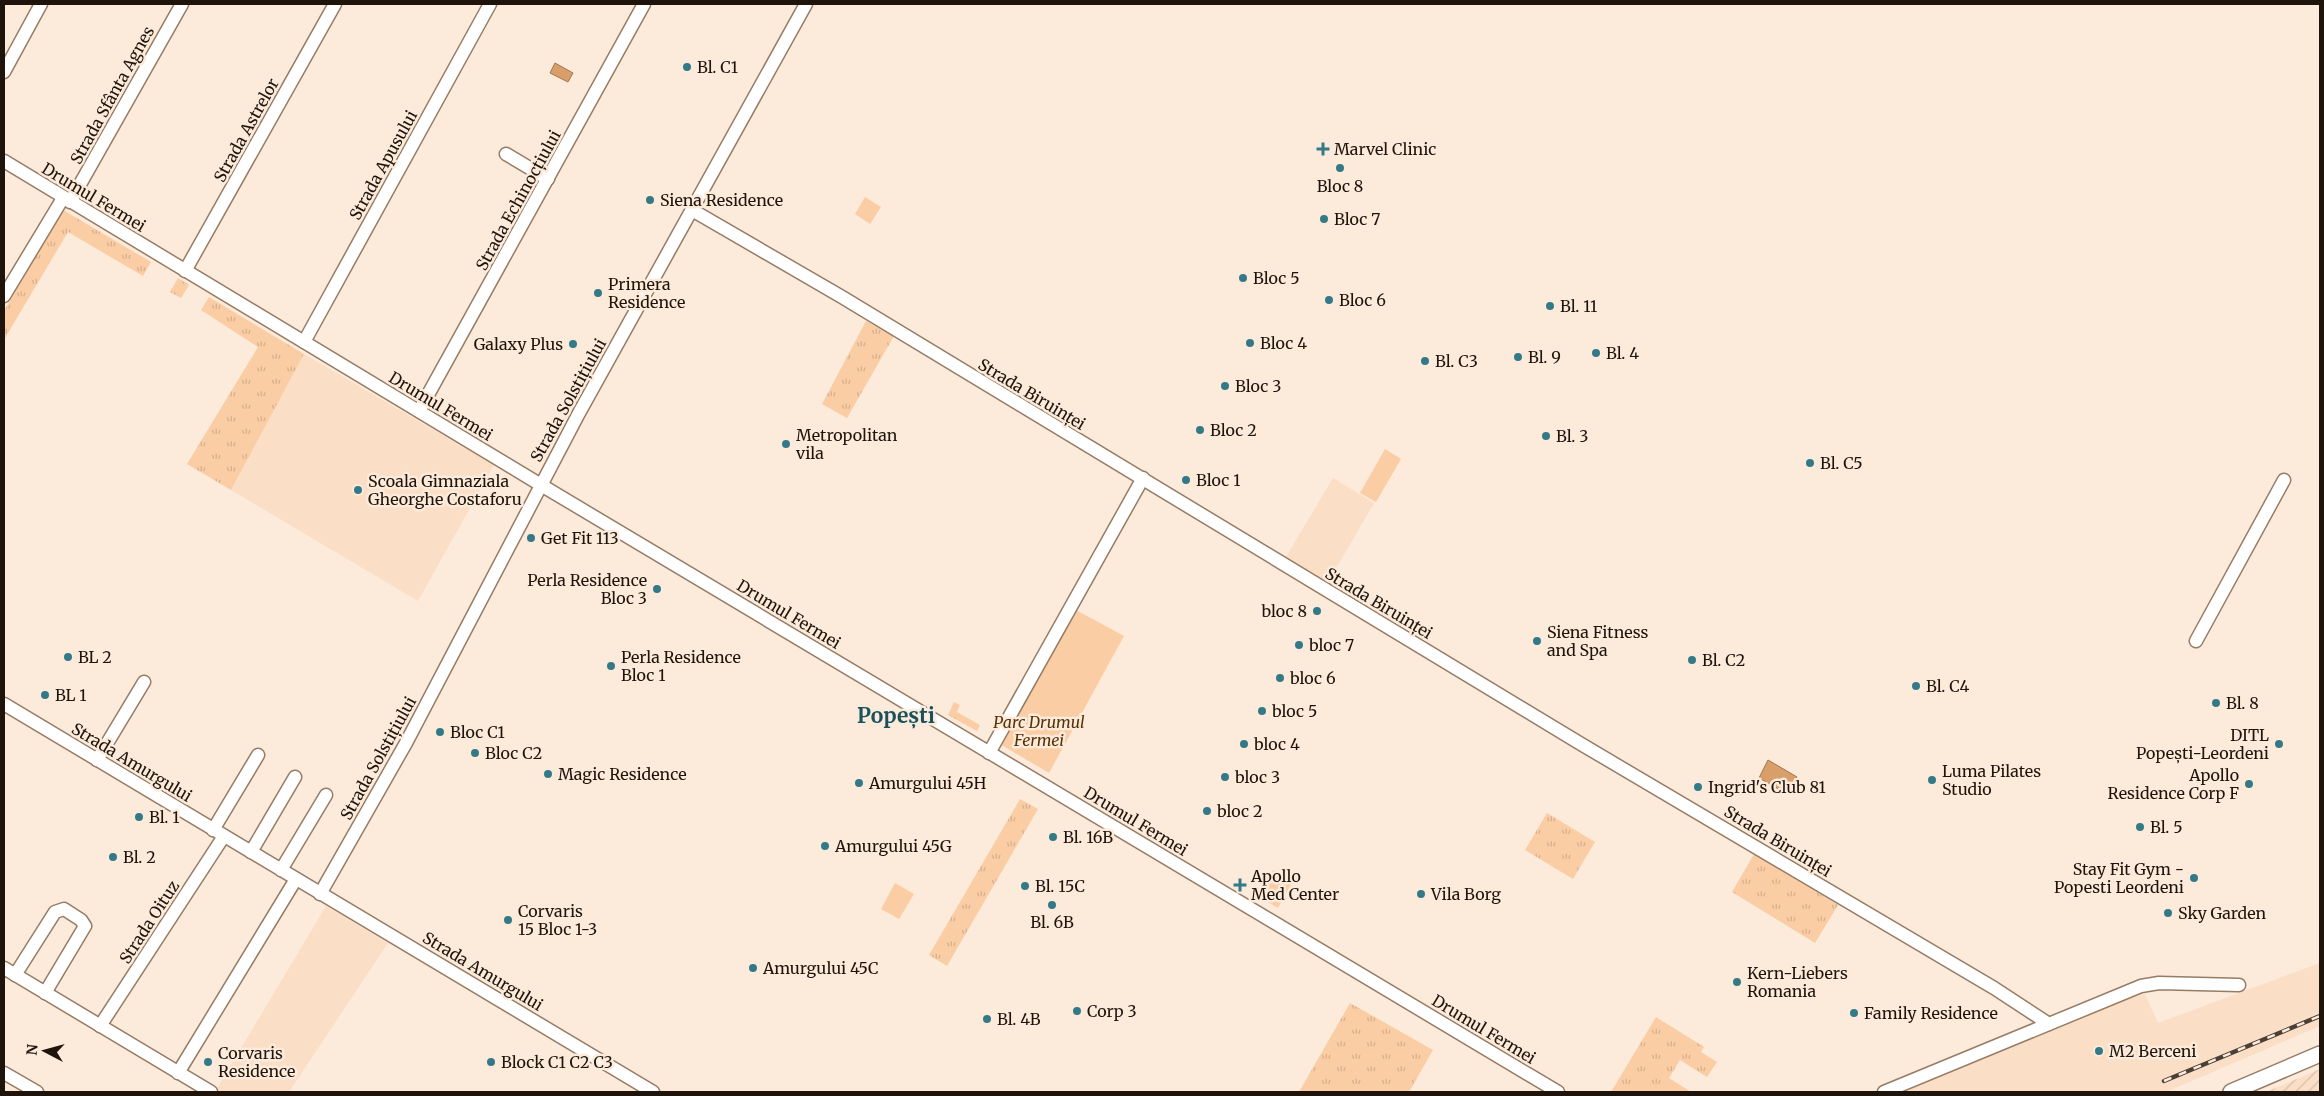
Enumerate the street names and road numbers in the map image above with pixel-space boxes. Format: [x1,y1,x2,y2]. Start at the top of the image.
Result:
street label: Strada Sfânta Agnes [66,22,158,167]
street label: Strada Astrelor [209,75,283,185]
street label: Strada Apusului [345,107,421,223]
street label: Strada Echinocțiului [471,126,566,274]
street label: Drumul Fermei [38,158,150,236]
street label: Strada Solstițiului [526,335,611,466]
street label: Strada Biruinței [974,354,1089,435]
street label: Drumul Fermei [385,367,497,445]
street label: Strada Biruinței [1321,563,1436,644]
street label: Drumul Fermei [733,575,845,653]
street label: Strada Solstițiului [336,693,421,824]
street label: Strada Amurgului [68,718,196,806]
street label: Drumul Fermei [1080,782,1192,860]
street label: Strada Biruinței [1720,801,1835,882]
street label: Strada Oituz [115,876,183,967]
street label: Strada Amurgului [419,927,547,1015]
street label: Drumul Fermei [1428,990,1540,1068]

